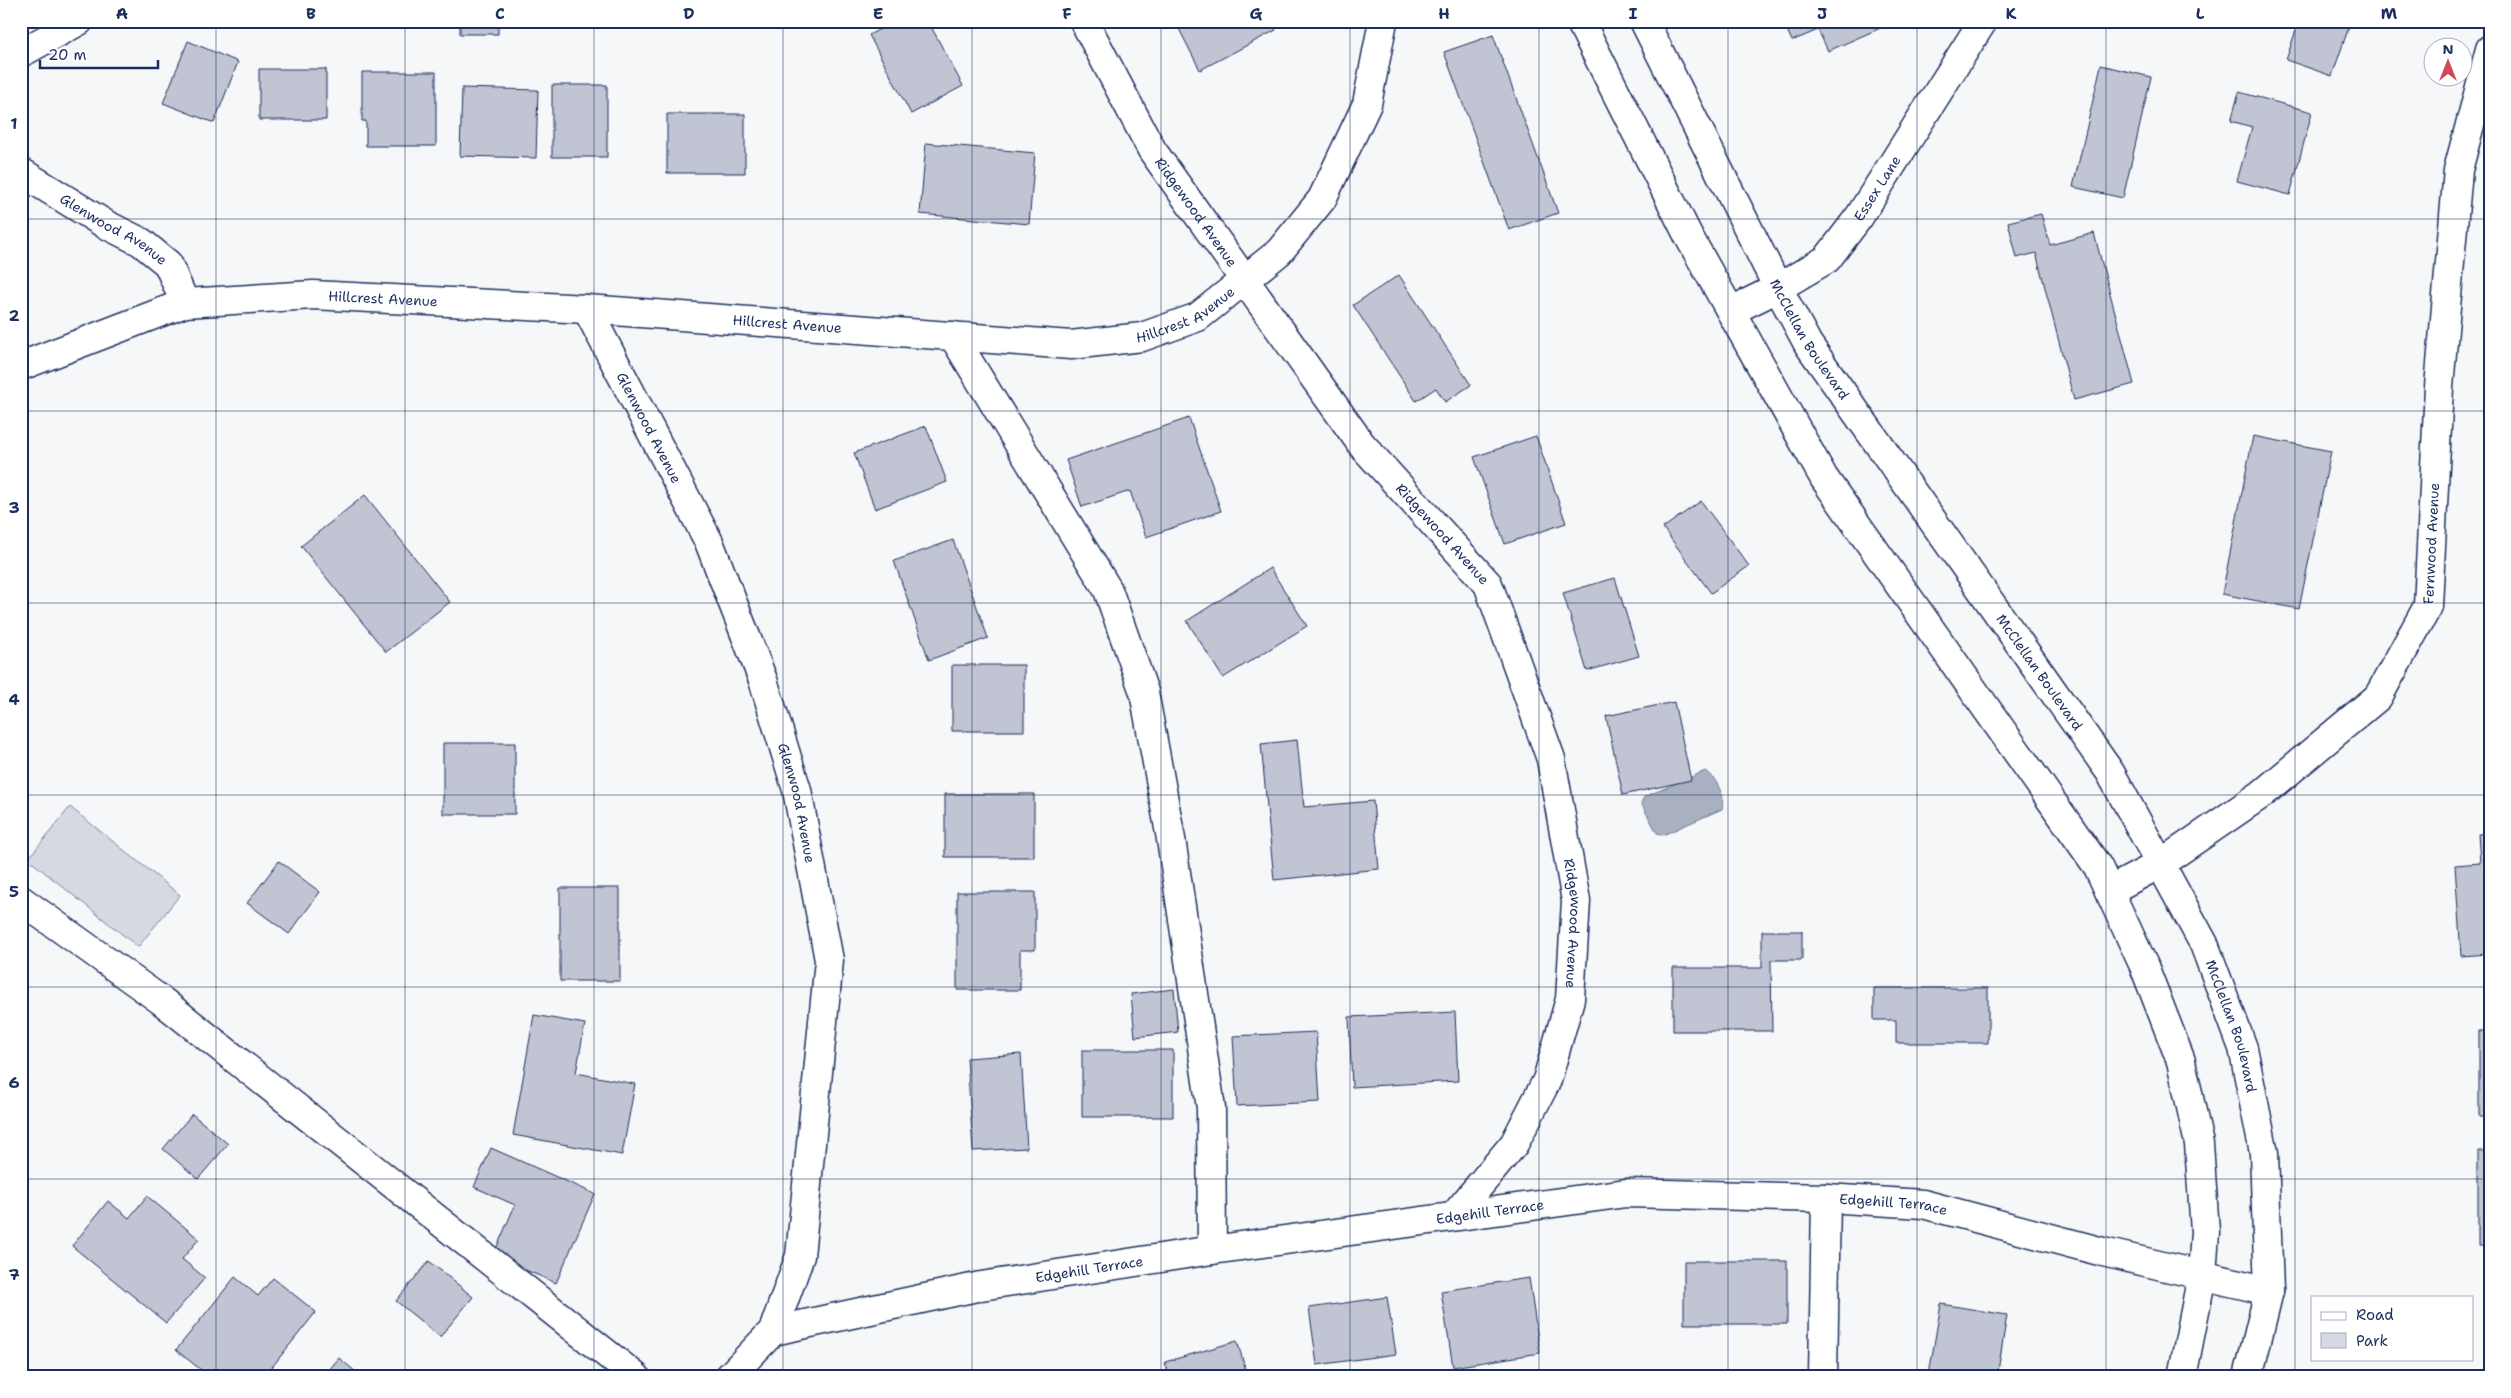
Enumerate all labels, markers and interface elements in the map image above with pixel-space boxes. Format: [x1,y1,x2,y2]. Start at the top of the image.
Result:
text: A [116,3,128,24]
text: B [306,3,316,24]
text: C [495,3,505,24]
text: D [683,3,695,24]
text: E [873,3,883,24]
text: F [1062,3,1072,24]
text: G [1250,3,1263,24]
text: H [1438,3,1450,24]
text: I [1629,3,1638,24]
text: J [1817,3,1827,24]
text: K [2006,3,2017,24]
text: L [2196,3,2205,24]
text: M [2381,3,2398,24]
scale bar [40,38,158,70]
north arrow [2424,38,2474,88]
text: N [2442,40,2454,58]
text: 20 m [48,45,87,65]
text: 1 [10,113,18,134]
street label: Essex Lane [1850,152,1905,225]
street label: Ridgewood Avenue [1151,154,1241,270]
street label: Glenwood Avenue [57,189,171,269]
street label: McClellan Boulevard [1766,276,1853,403]
street label: Hillcrest Avenue [1135,282,1238,347]
street label: Hillcrest Avenue [328,287,438,310]
text: 2 [8,305,20,326]
street label: Hillcrest Avenue [732,311,843,337]
street label: Glenwood Avenue [613,369,686,486]
street label: Ridgewood Avenue [1392,480,1493,588]
street label: Fernwood Avenue [2419,482,2443,605]
text: 3 [8,497,20,518]
street label: McClellan Boulevard [1992,611,2087,734]
text: 4 [8,689,20,710]
street label: Glenwood Avenue [774,741,820,865]
street label: Ridgewood Avenue [1560,857,1585,989]
text: 5 [9,881,19,902]
street label: McClellan Boulevard [2202,957,2261,1094]
text: 6 [8,1072,20,1093]
street label: Edgehill Terrace [1839,1190,1950,1219]
street label: Edgehill Terrace [1435,1195,1545,1228]
street label: Edgehill Terrace [1034,1252,1144,1286]
text: 7 [8,1264,20,1285]
legend [2311,1296,2474,1360]
text: Road [2356,1305,2394,1325]
text: Park [2356,1331,2388,1351]

